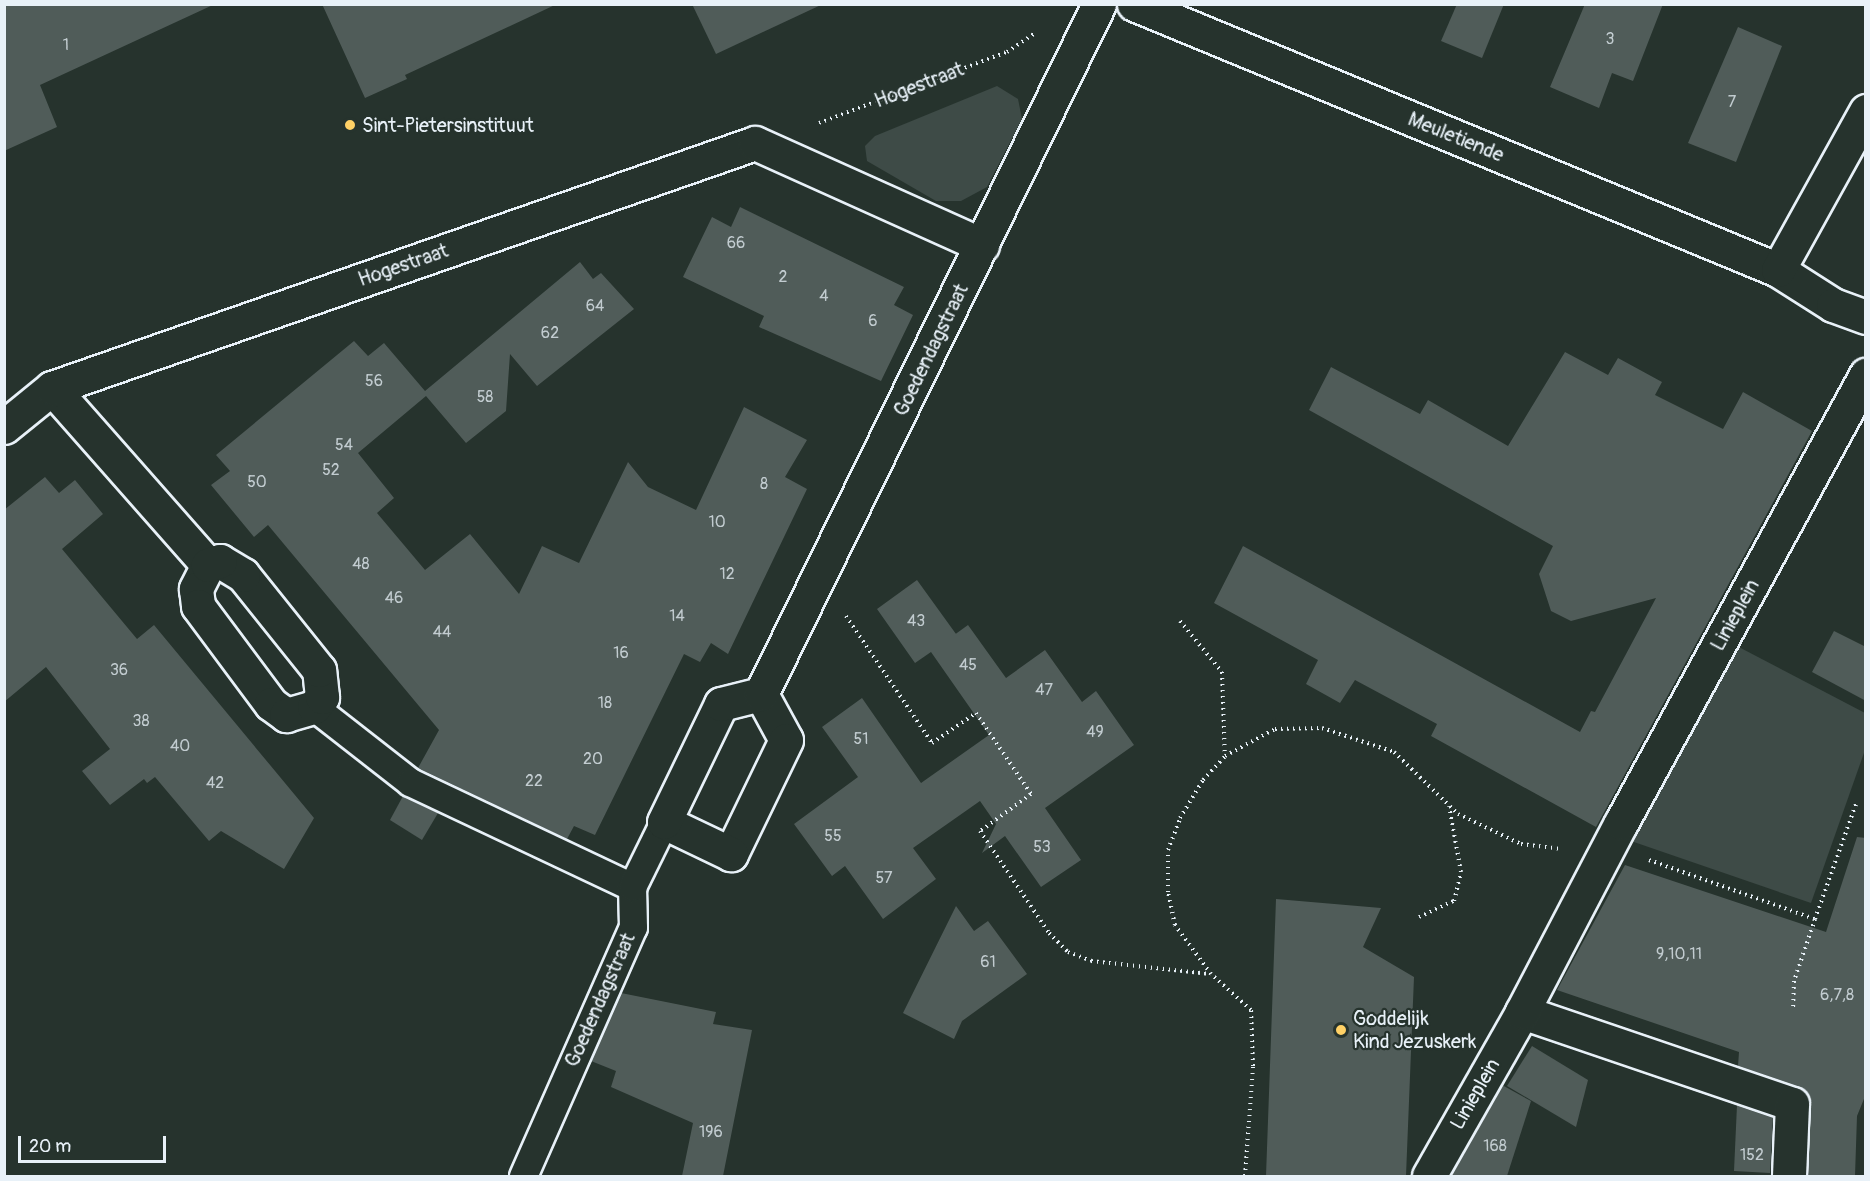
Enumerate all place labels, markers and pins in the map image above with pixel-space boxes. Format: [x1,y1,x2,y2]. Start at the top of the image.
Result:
place label: Sint-Pietersinstituut [362,113,534,137]
marker: Sint-Pietersinstituut [343,118,357,132]
place label: Goddelijk Kind Jezuskerk [1353,1006,1476,1053]
marker: Goddelijk Kind Jezuskerk [1334,1023,1348,1037]

